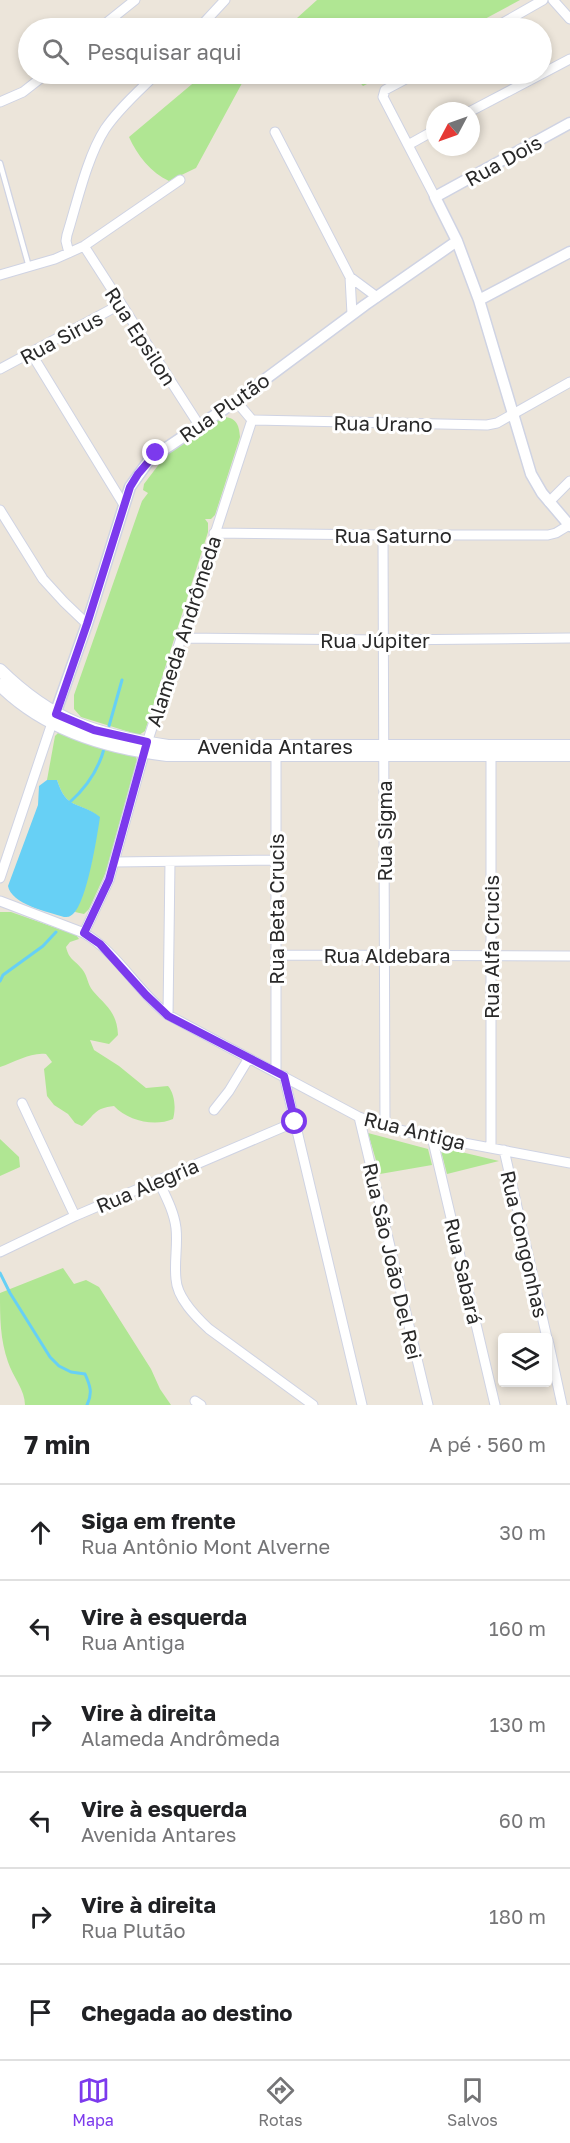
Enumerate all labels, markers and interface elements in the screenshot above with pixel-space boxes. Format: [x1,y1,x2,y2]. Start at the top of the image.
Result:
search box [18,18,552,84]
icon: search [39,35,72,68]
text: Pesquisar aqui [87,38,242,65]
north arrow [426,102,480,156]
street label: Rua Dois [461,129,545,191]
street label: Rua Epsilon [100,282,182,390]
street label: Rua Sirus [16,305,106,369]
street label: Rua Plutão [174,367,274,447]
street label: Rua Urano [333,410,433,436]
route end [142,439,168,465]
street label: Rua Saturno [334,523,452,547]
street label: Alameda Andrômeda [141,533,225,729]
street label: Rua Júpiter [320,628,430,652]
street label: Avenida Antares [197,734,353,758]
street label: Rua Sigma [372,780,396,882]
street label: Rua Beta Crucis [264,833,288,985]
street label: Rua Alfa Crucis [479,875,503,1019]
street label: Rua Aldebara [323,943,451,967]
street label: Rua Antiga [362,1106,468,1154]
route start [281,1108,307,1134]
street label: Rua Alegria [92,1153,202,1217]
street label: Rua São João Del Rei [359,1160,427,1362]
street label: Rua Congonhas [496,1168,554,1320]
street label: Rua Sabará [440,1216,488,1326]
map controls [498,1333,552,1387]
button: layers [498,1333,552,1387]
text: 7 min [24,1429,90,1460]
text: A pé · 560 m [429,1432,546,1456]
text: Siga em frente [81,1507,236,1534]
icon: ahead [24,1516,57,1549]
text: 30 m [499,1520,546,1544]
text: Rua Antônio Mont Alverne [81,1534,330,1558]
text: Vire à esquerda [81,1603,247,1630]
icon: left [24,1612,57,1645]
text: 160 m [489,1616,546,1640]
text: Rua Antiga [81,1630,185,1654]
text: Vire à direita [81,1699,216,1726]
icon: right [24,1708,57,1741]
text: 130 m [490,1712,546,1736]
text: Alameda Andrômeda [81,1726,280,1750]
text: Vire à esquerda [81,1795,247,1822]
icon: left [24,1804,57,1837]
text: 60 m [499,1808,546,1832]
text: Avenida Antares [81,1822,236,1846]
text: Vire à direita [81,1891,216,1918]
icon: right [24,1900,57,1933]
text: 180 m [489,1904,546,1928]
text: Rua Plutão [81,1918,186,1942]
icon: arrive [24,1996,57,2029]
text: Chegada ao destino [81,1999,293,2026]
tab: Mapa [72,2074,114,2130]
tab: Rotas [258,2074,303,2130]
tab: Salvos [447,2074,498,2130]

